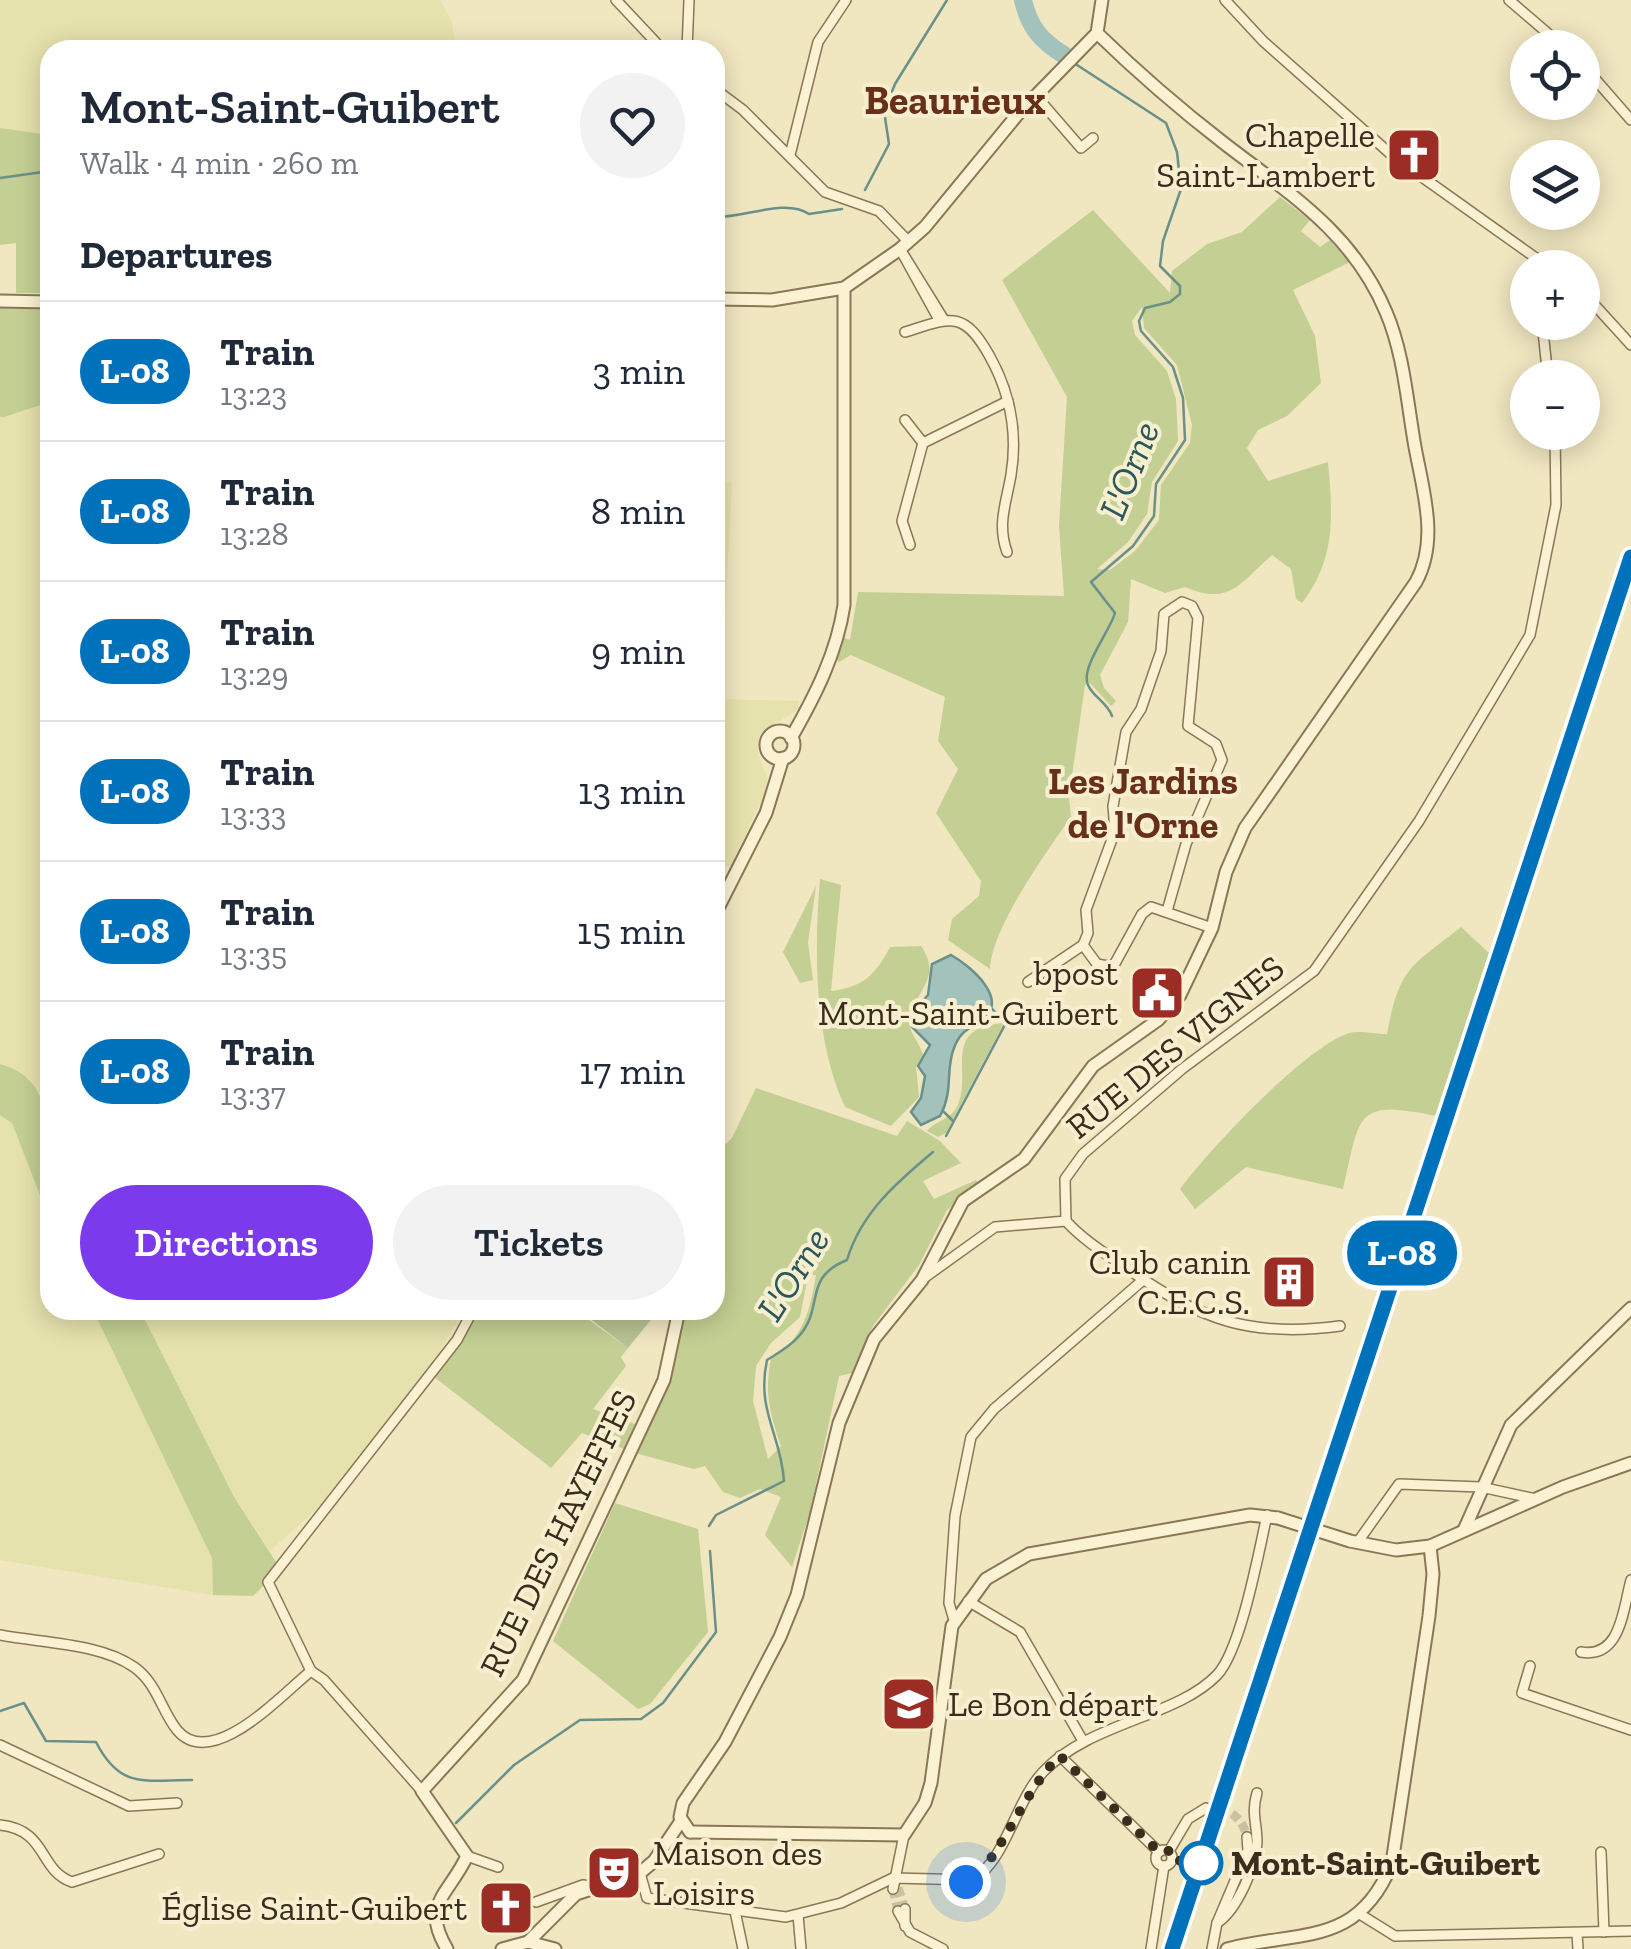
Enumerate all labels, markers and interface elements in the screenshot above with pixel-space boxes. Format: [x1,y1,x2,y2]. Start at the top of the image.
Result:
map controls [1510,30,1600,450]
button: locate [1510,30,1600,120]
button: heart [580,73,685,178]
district label: Beaurieux [864,76,1046,124]
text: Mont-Saint-Guibert [80,78,499,135]
place label: Chapelle Saint-Lambert [1156,114,1375,196]
church icon: Chapelle Saint-Lambert [1384,125,1444,185]
button: layers [1510,140,1600,230]
text: Walk · 4 min · 260 m [80,144,358,182]
text: Departures [80,232,272,278]
button: + [1510,250,1600,340]
text: Train [220,329,315,375]
text: 3 min [593,348,685,394]
text: L-08 [100,350,170,392]
button: − [1510,360,1600,450]
text: 13:23 [220,375,287,413]
water label: L'Orne [1089,415,1169,525]
text: Train [220,469,315,515]
text: 8 min [591,488,685,534]
text: L-08 [100,490,170,532]
text: 13:28 [220,515,289,553]
text: Train [220,609,315,655]
text: 9 min [591,628,685,674]
text: L-08 [100,630,170,672]
text: 13:29 [220,655,289,693]
text: Train [220,749,315,795]
district label: Les Jardins de l'Orne [1048,758,1238,848]
text: 13 min [578,768,685,814]
text: L-08 [100,770,170,812]
text: 13:33 [220,795,286,833]
text: Train [220,889,315,935]
text: 15 min [577,908,685,954]
text: L-08 [100,910,170,952]
text: 13:35 [220,935,287,973]
street label: RUE DES VIGNES [1058,946,1292,1148]
place label: bpost Mont-Saint-Guibert [818,952,1118,1034]
public building icon: bpost Mont-Saint-Guibert [1127,963,1187,1023]
text: Train [220,1029,315,1075]
text: 17 min [579,1048,685,1094]
text: L-08 [100,1050,170,1092]
text: 13:37 [220,1075,286,1113]
button: Directions [80,1185,373,1300]
button: Tickets [393,1185,685,1300]
water label: L'Orne [747,1219,839,1329]
line badge: L-08 [1332,1220,1472,1286]
text: L-08 [1367,1232,1437,1274]
place label: Club canin C.E.C.S. [1089,1241,1250,1323]
building icon: Club canin C.E.C.S. [1259,1252,1319,1312]
street label: RUE DES HAYEFFES [471,1383,645,1683]
school or university icon: Le Bon départ [879,1674,939,1734]
place label: Le Bon départ [948,1683,1158,1725]
place label: Maison des Loisirs [653,1832,823,1914]
marker: Mont-Saint-Guibert [1180,1842,1222,1884]
place label: Mont-Saint-Guibert [1231,1842,1541,1884]
theatre icon: Maison des Loisirs [584,1843,644,1903]
your location [941,1857,991,1907]
church icon: Église Saint-Guibert [476,1878,536,1938]
place label: Église Saint-Guibert [161,1887,467,1929]

